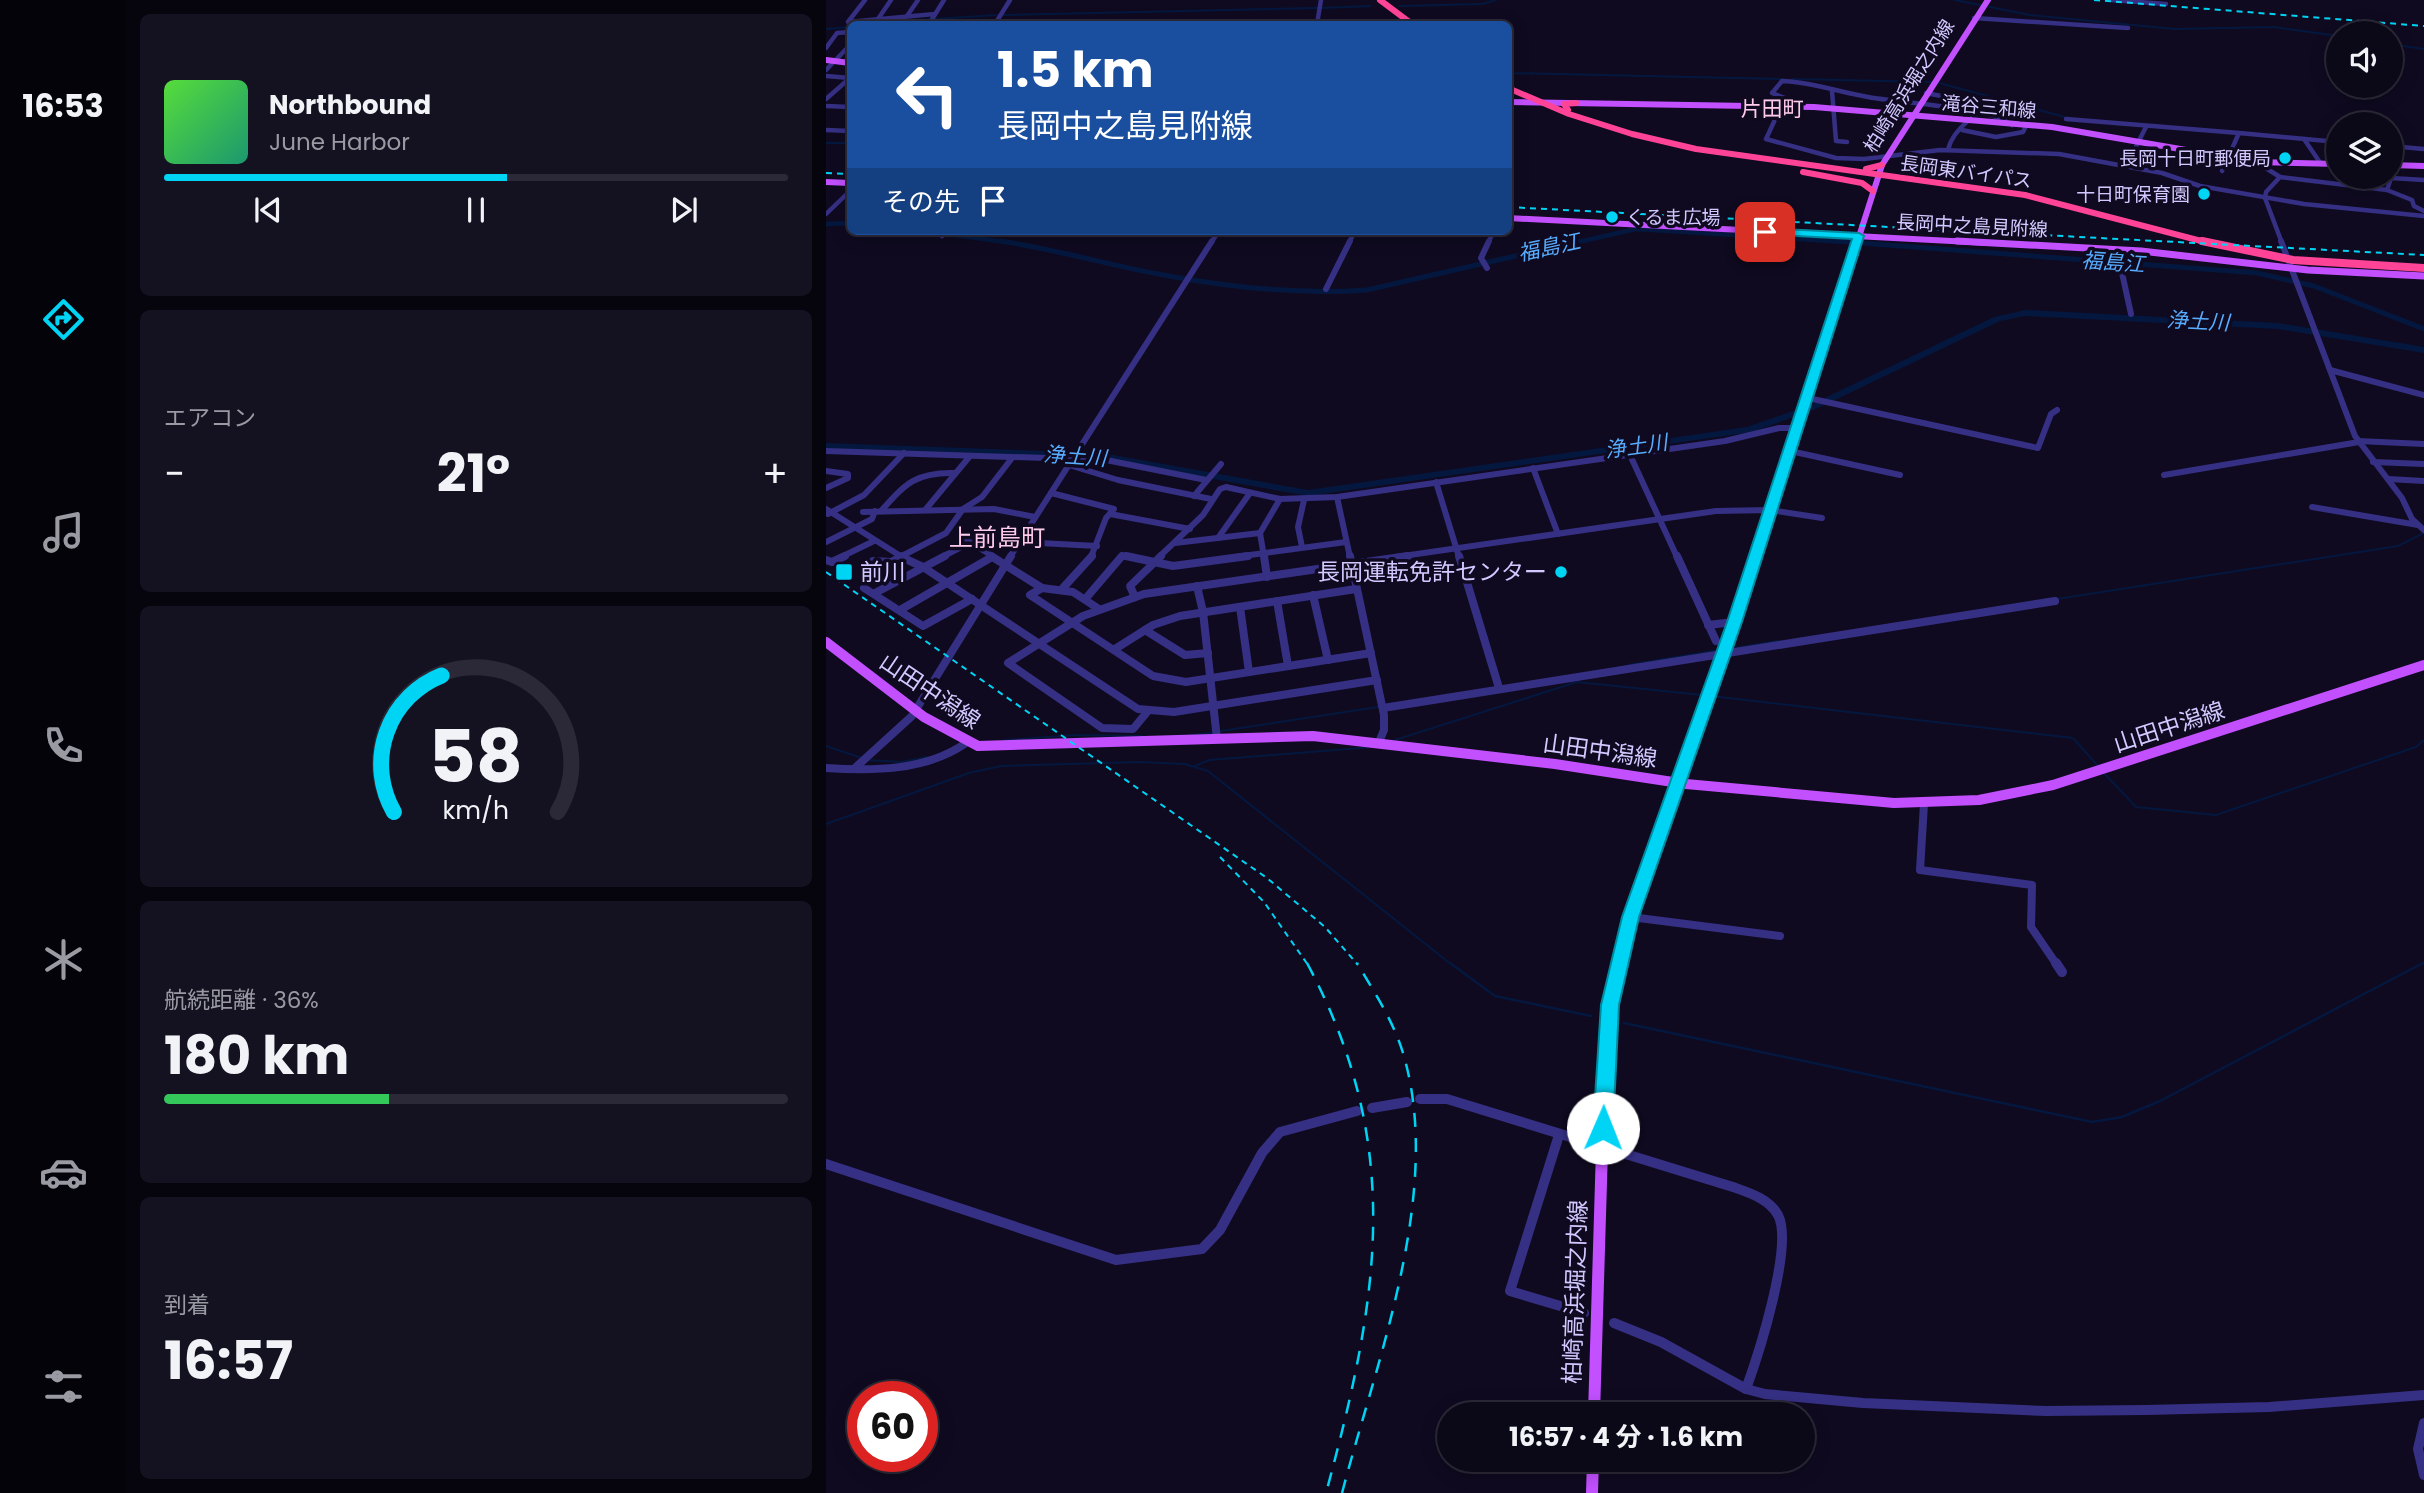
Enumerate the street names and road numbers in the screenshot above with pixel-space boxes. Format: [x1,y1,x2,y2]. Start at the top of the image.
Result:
street label: 柏崎高浜堀之内線 [1857,14,1961,158]
street label: 滝谷三和線 [1940,89,2038,125]
street label: 長岡東バイパス [1898,149,2034,195]
street label: 長岡中之島見附線 [1895,209,2049,243]
street label: 山田中潟線 [873,646,987,736]
street label: 山田中潟線 [2109,694,2229,760]
street label: 山田中潟線 [1541,727,1659,775]
street label: 柏崎高浜堀之内線 [1556,1199,1594,1385]

